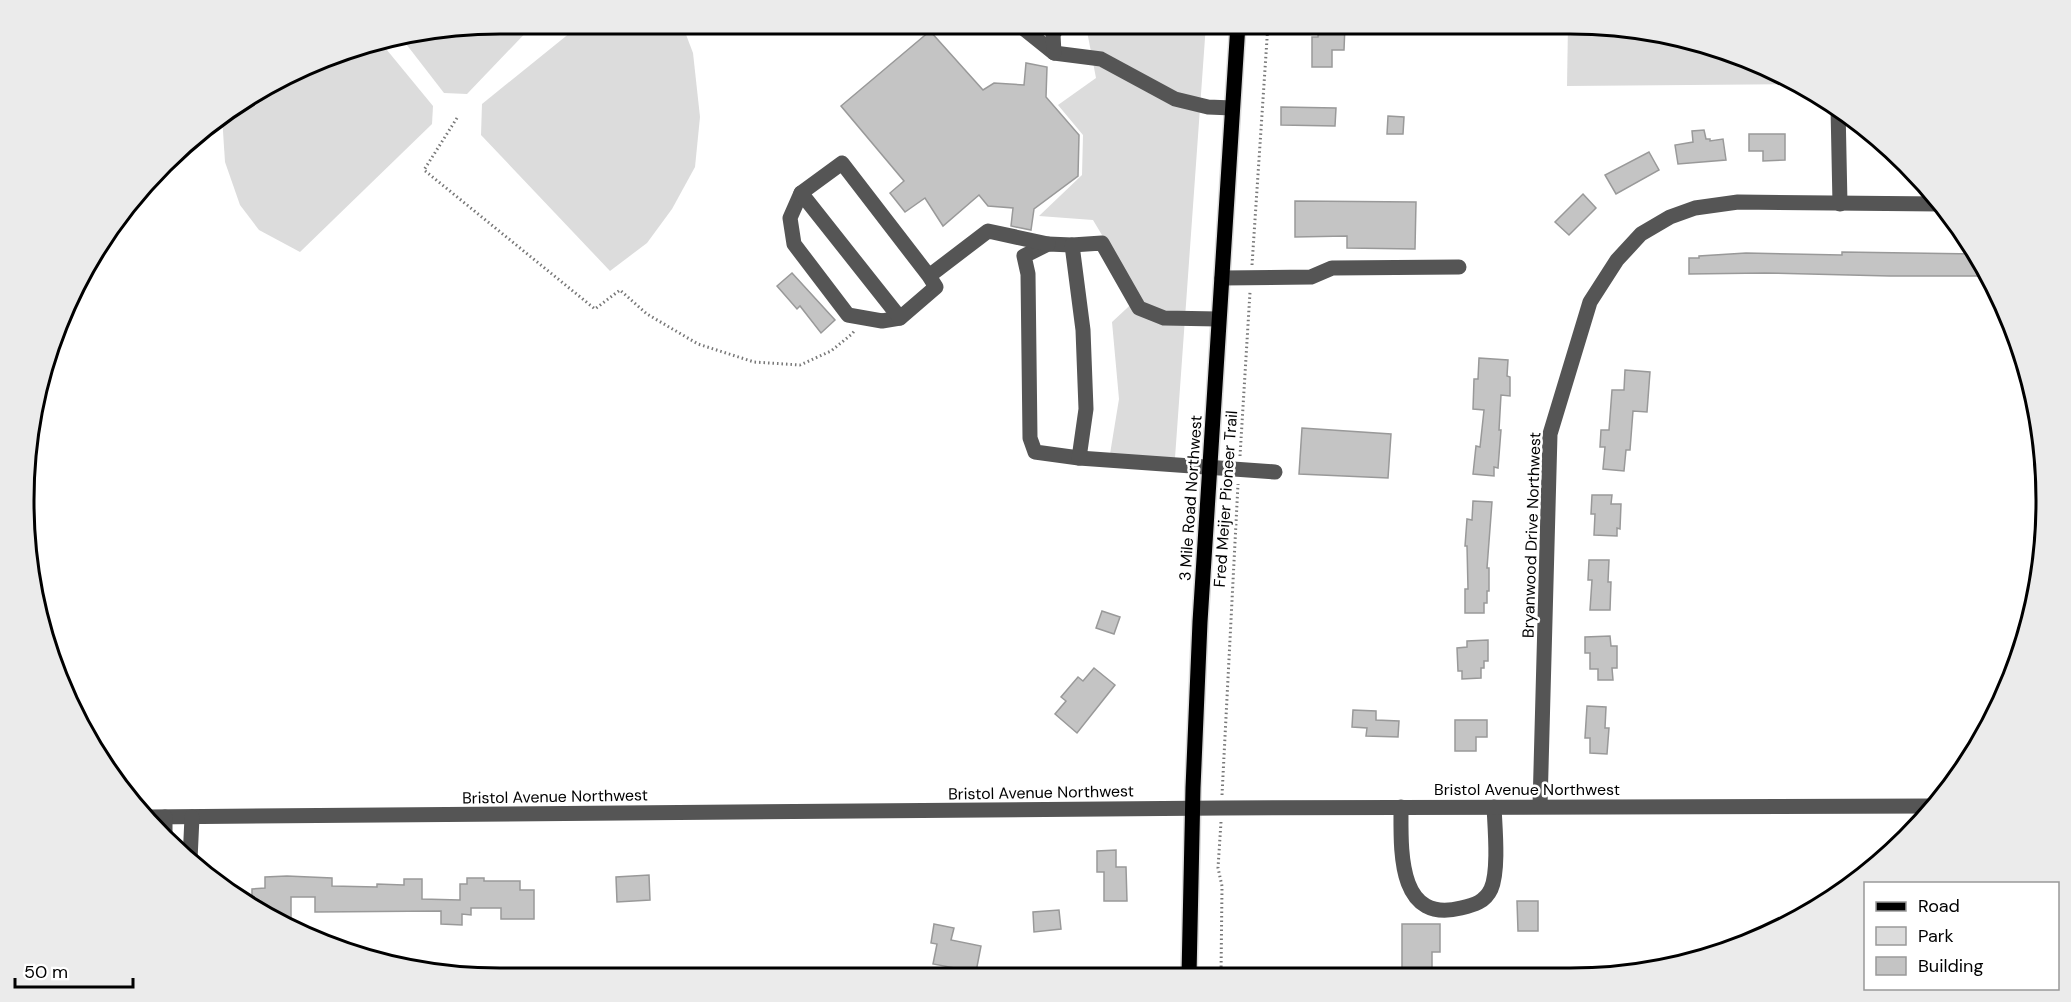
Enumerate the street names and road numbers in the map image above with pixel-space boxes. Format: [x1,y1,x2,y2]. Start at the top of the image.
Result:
street label: Fred Meijer Pioneer Trail [1209,410,1242,588]
street label: 3 Mile Road Northwest [1174,414,1207,582]
street label: Bryanwood Drive Northwest [1517,432,1546,638]
street label: Bristol Avenue Northwest [1434,779,1620,800]
street label: Bristol Avenue Northwest [948,780,1134,805]
street label: Bristol Avenue Northwest [462,784,648,809]

